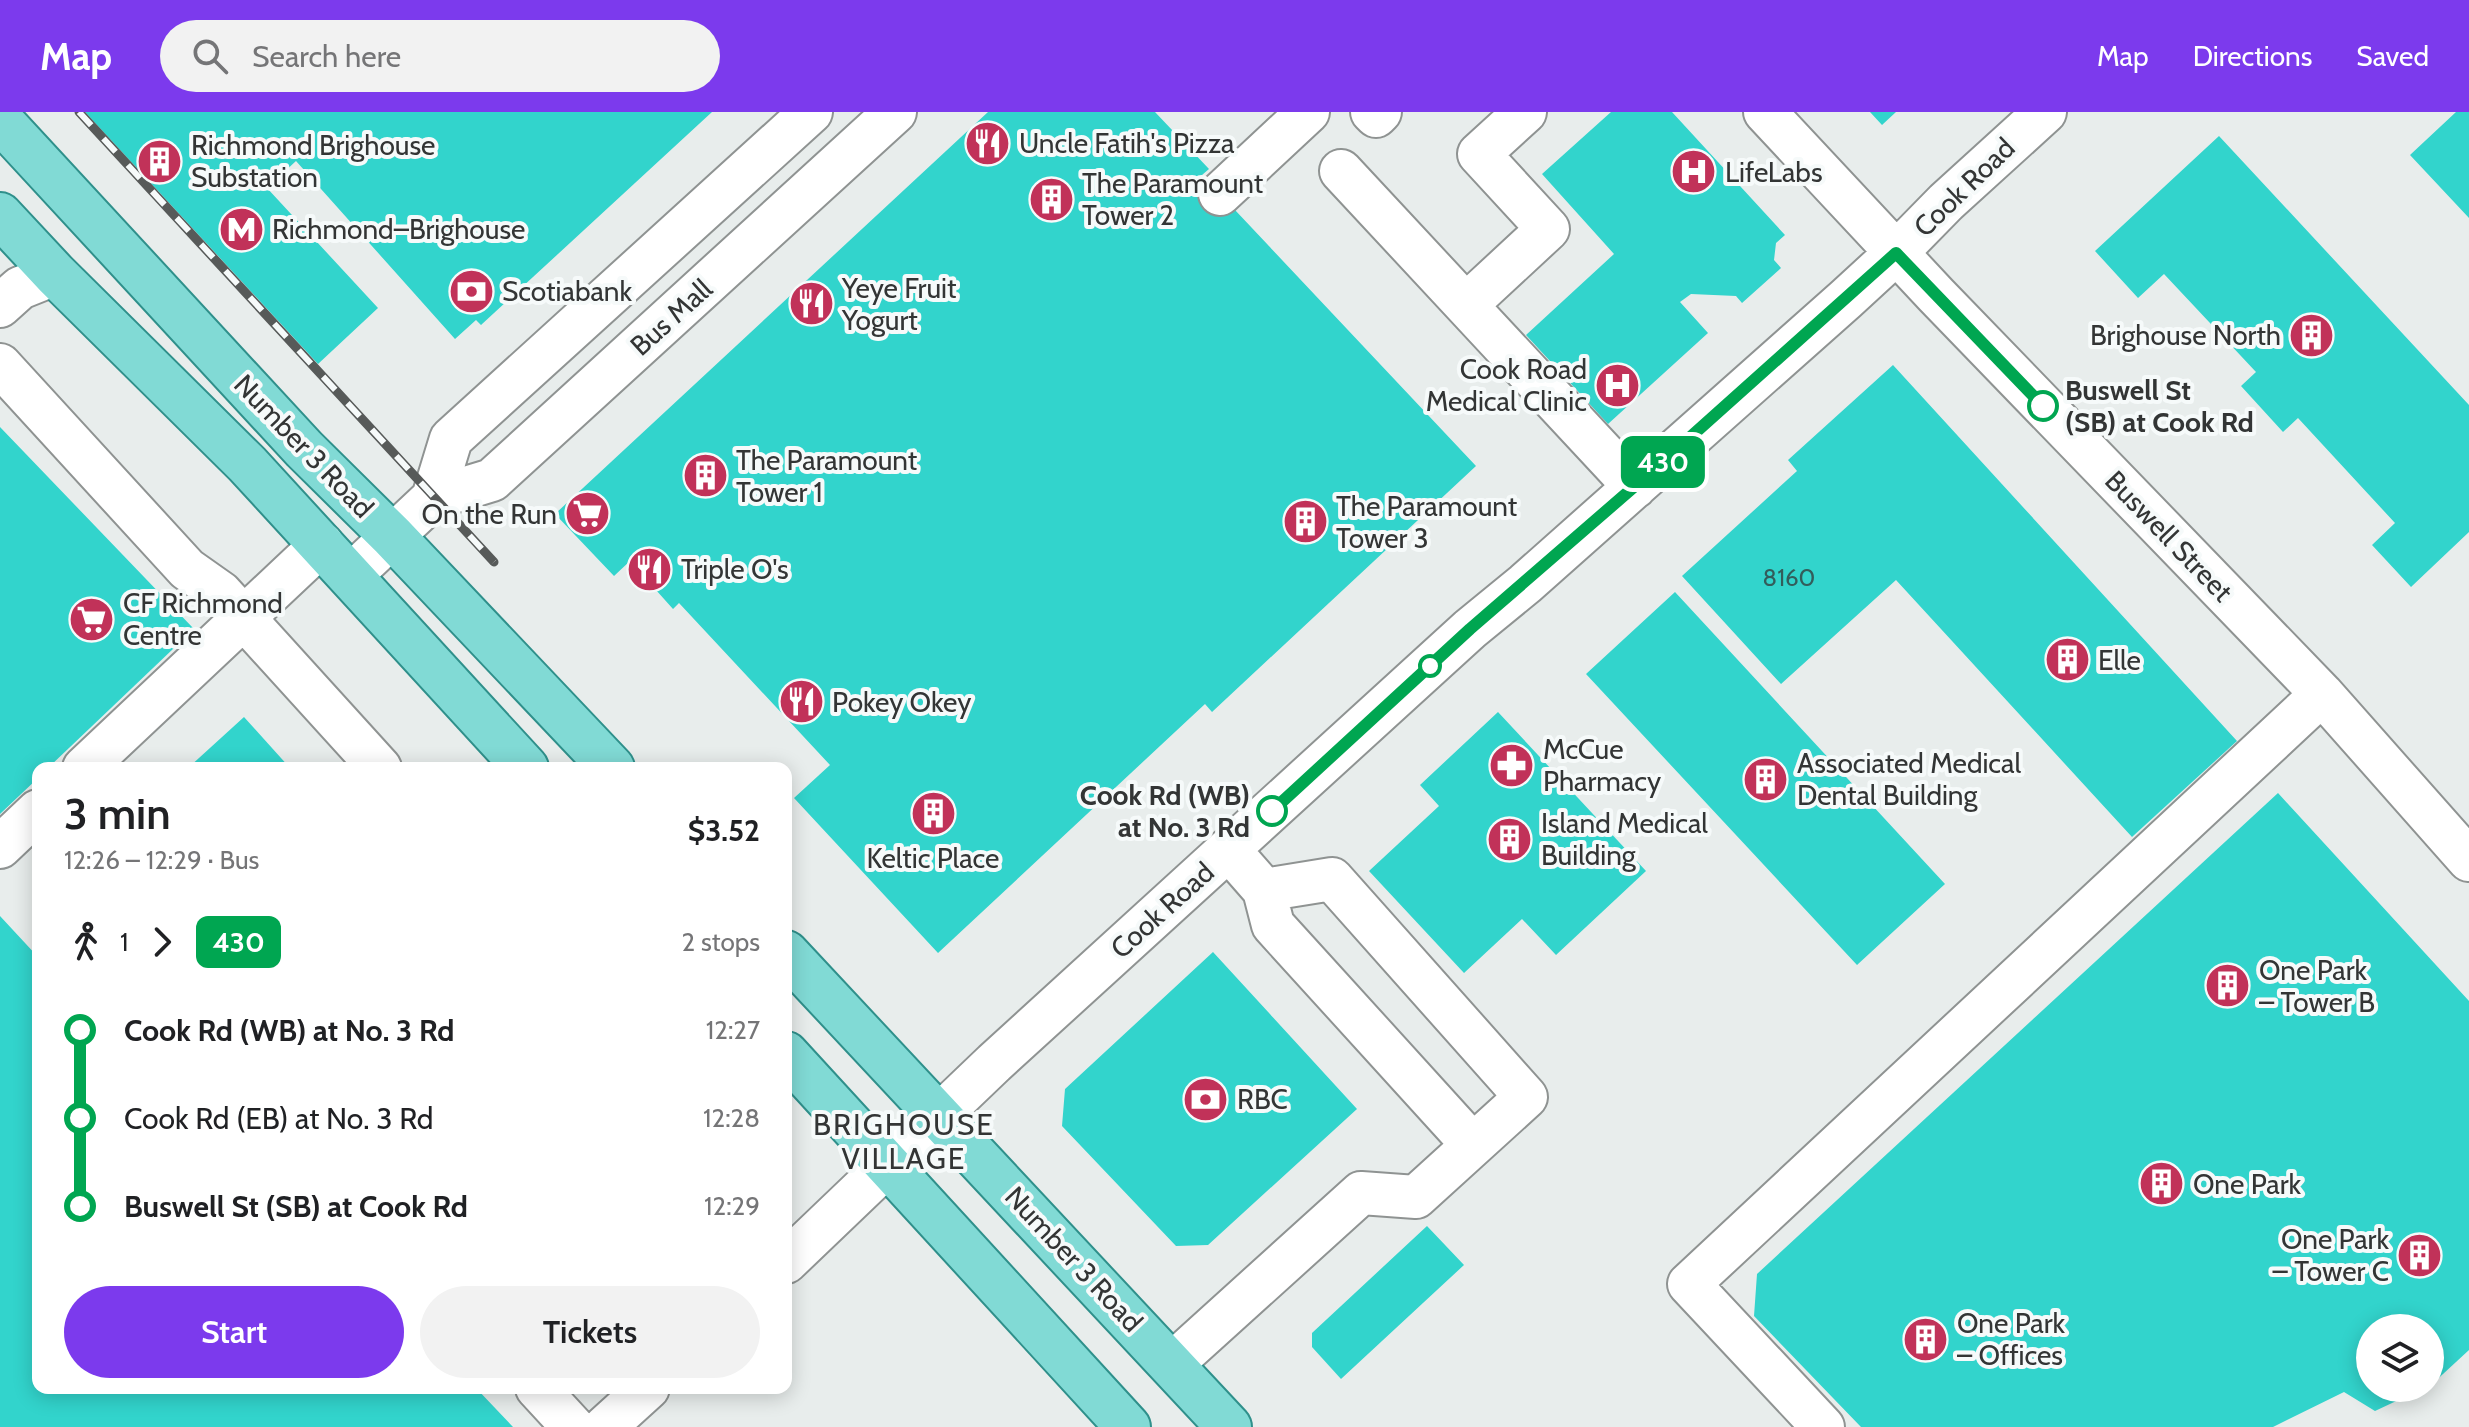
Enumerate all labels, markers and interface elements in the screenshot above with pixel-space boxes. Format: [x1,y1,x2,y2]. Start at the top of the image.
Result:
search box [160,20,720,92]
text: Map [40,33,112,80]
icon: search [188,34,232,78]
text: Search here [252,38,401,75]
text: Map [2097,39,2149,73]
text: Directions [2193,39,2312,73]
text: Saved [2356,39,2429,73]
restaurant icon: Uncle Fatih's Pizza [964,119,1012,167]
place label: Uncle Fatih's Pizza [1019,126,1235,160]
place label: Richmond Brighouse Substation [191,128,435,194]
street label: Cook Road [1906,131,2022,243]
building icon: Richmond Brighouse Substation [136,137,184,185]
hospital icon: LifeLabs [1670,148,1718,196]
place label: LifeLabs [1725,155,1822,189]
place label: The Paramount Tower 2 [1082,166,1263,232]
building icon: The Paramount Tower 2 [1027,175,1075,223]
metro station icon: Richmond–Brighouse [217,205,265,253]
place label: Richmond–Brighouse [272,212,525,246]
bank icon: Scotiabank [447,267,495,315]
street label: Bus Mall [623,271,719,363]
place label: Yeye Fruit Yogurt [841,271,956,337]
place label: Scotiabank [502,274,633,308]
restaurant icon: Yeye Fruit Yogurt [787,280,835,328]
building icon: Brighouse North [2288,311,2336,359]
place label: Brighouse North [2090,318,2281,352]
place label: Cook Road Medical Clinic [1426,352,1587,418]
hospital icon: Cook Road Medical Clinic [1594,361,1642,409]
street label: Number 3 Road [227,367,381,525]
place label: Buswell St (SB) at Cook Rd [2065,373,2254,439]
marker: Buswell St (SB) at Cook Rd [2028,391,2058,421]
line badge: 430 [1617,436,1709,488]
place label: The Paramount Tower 1 [736,443,917,509]
text: 430 [1637,445,1689,479]
building icon: The Paramount Tower 1 [681,452,729,500]
street label: Buswell Street [2098,463,2240,609]
place label: The Paramount Tower 3 [1336,489,1517,555]
supermarket icon: On the Run [564,490,612,538]
place label: On the Run [422,497,557,531]
building icon: The Paramount Tower 3 [1281,498,1329,546]
restaurant icon: Triple O's [626,545,674,593]
place label: Triple O's [681,552,789,586]
house number: 8160 [1763,563,1815,592]
place label: CF Richmond Centre [123,586,283,652]
supermarket icon: CF Richmond Centre [68,595,116,643]
building icon: Elle [2043,636,2091,684]
place label: Elle [2098,643,2141,677]
unlabelled marker [1419,655,1441,677]
restaurant icon: Pokey Okey [777,678,825,726]
place label: Pokey Okey [832,685,971,719]
place label: McCue Pharmacy [1543,732,1661,798]
pharmacy icon: McCue Pharmacy [1488,741,1536,789]
place label: Associated Medical Dental Building [1797,746,2022,812]
building icon: Associated Medical Dental Building [1742,755,1790,803]
place label: Cook Rd (WB) at No. 3 Rd [1080,778,1250,844]
text: 3 min [64,787,171,840]
building icon: Keltic Place [909,789,957,837]
marker: Cook Rd (WB) at No. 3 Rd [1257,796,1287,826]
place label: Island Medical Building [1541,806,1708,872]
text: $3.52 [688,812,760,849]
building icon: Island Medical Building [1486,815,1534,863]
place label: Keltic Place [867,841,999,875]
text: 12:26 – 12:29 · Bus [64,844,259,876]
street label: Cook Road [1103,855,1221,965]
icon: walk [64,920,108,964]
icon: forward [140,920,184,964]
text: 430 [212,925,265,959]
text: 1 [120,926,128,958]
text: 2 stops [682,926,760,958]
place label: One Park – Tower B [2259,953,2375,1019]
building icon: One Park – Tower B [2204,962,2252,1010]
text: Cook Rd (WB) at No. 3 Rd [124,1012,454,1049]
text: 12:27 [706,1014,760,1046]
bank icon: RBC [1182,1075,1230,1123]
place label: RBC [1237,1082,1288,1116]
text: Cook Rd (EB) at No. 3 Rd [124,1100,433,1137]
text: 12:28 [703,1102,760,1134]
district label: BRIGHOUSE VILLAGE [813,1106,995,1177]
building icon: One Park [2138,1160,2186,1208]
place label: One Park [2193,1167,2302,1201]
street label: Number 3 Road [998,1179,1150,1339]
text: Buswell St (SB) at Cook Rd [124,1188,468,1225]
text: 12:29 [704,1190,760,1222]
place label: One Park – Tower C [2273,1222,2389,1288]
building icon: One Park – Tower C [2396,1231,2444,1279]
button: Start [64,1286,404,1378]
button: Tickets [420,1286,760,1378]
place label: One Park – Offices [1957,1306,2066,1372]
map controls [2356,1314,2444,1402]
button: layers [2356,1314,2444,1402]
building icon: One Park – Offices [1902,1315,1950,1363]

